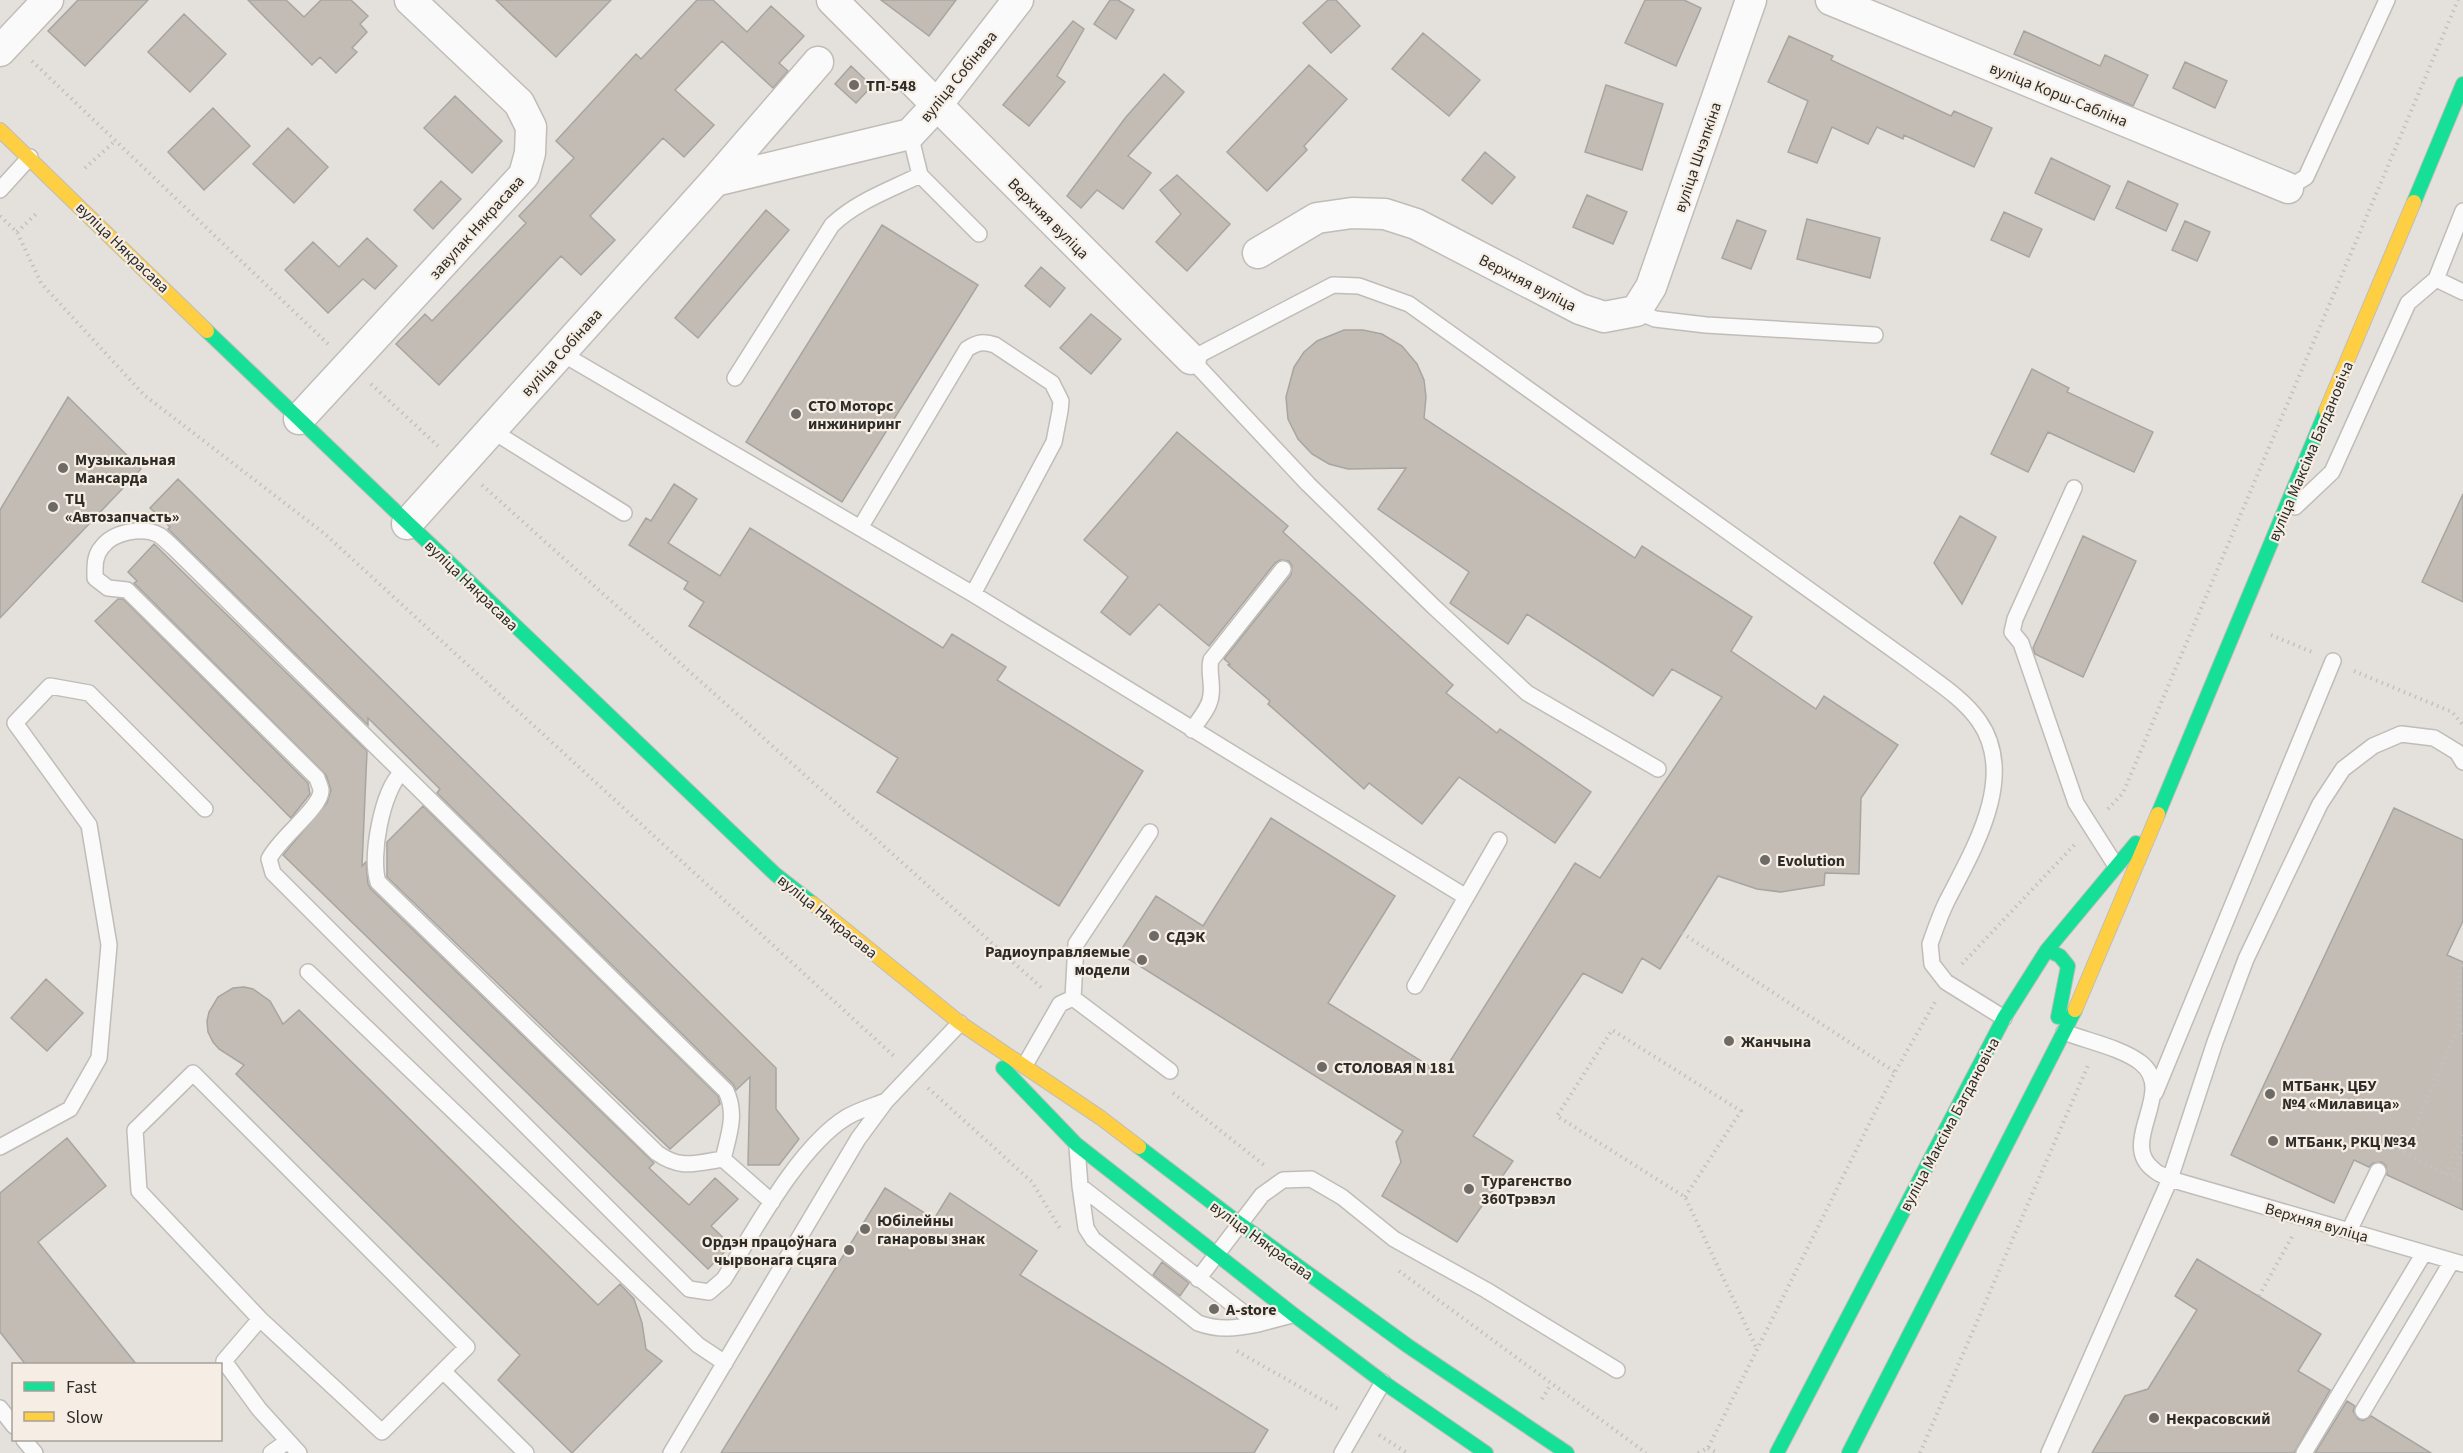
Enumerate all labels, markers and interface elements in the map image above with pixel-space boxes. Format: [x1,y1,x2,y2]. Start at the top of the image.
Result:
street label: вуліца Собінава [915,26,1003,127]
street label: вуліца Корш-Сабліна [1986,57,2131,133]
place label: ТП-548 [866,75,916,97]
marker: ТП-548 [847,78,861,92]
street label: вуліца Шчэпкіна [1669,99,1727,215]
street label: завулак Някрасава [424,171,529,285]
street label: Верхняя вуліца [1003,173,1094,264]
street label: вуліца Някрасава [70,197,174,298]
street label: Верхняя вуліца [1475,249,1580,317]
street label: вуліца Собінава [516,304,607,402]
street label: вуліца Максіма Багдановіча [2263,358,2359,545]
place label: СТО Моторс инжиниринг [808,395,902,435]
marker: СТО Моторс инжиниринг [789,407,803,421]
place label: Музыкальная Мансарда [75,449,176,489]
marker: Музыкальная Мансарда [56,461,70,475]
place label: ТЦ «Автозапчасть» [65,488,179,528]
marker: ТЦ «Автозапчасть» [46,500,60,514]
street label: вуліца Някрасава [419,535,523,636]
place label: Evolution [1777,850,1845,872]
marker: Evolution [1758,853,1772,867]
street label: вуліца Някрасава [773,870,882,964]
place label: СДЭК [1166,926,1205,948]
marker: СДЭК [1147,929,1161,943]
place label: Радиоуправляемые модели [985,941,1130,981]
marker: Радиоуправляемые модели [1135,953,1149,967]
place label: Жанчына [1741,1031,1811,1053]
marker: Жанчына [1722,1034,1736,1048]
street label: вуліца Максіма Багдановіча [1895,1034,2005,1215]
place label: СТОЛОВАЯ N 181 [1334,1057,1455,1079]
marker: СТОЛОВАЯ N 181 [1315,1060,1329,1074]
place label: МТБанк, ЦБУ №4 «Милавица» [2282,1075,2399,1115]
marker: МТБанк, ЦБУ №4 «Милавица» [2263,1087,2277,1101]
place label: МТБанк, РКЦ №34 [2285,1131,2416,1153]
marker: МТБанк, РКЦ №34 [2266,1134,2280,1148]
place label: Турагенство 360Трэвэл [1481,1170,1572,1210]
marker: Турагенство 360Трэвэл [1462,1182,1476,1196]
street label: вуліца Някрасава [1205,1196,1318,1286]
street label: Верхняя вуліца [2262,1198,2371,1248]
place label: Юбілейны ганаровы знак [877,1210,985,1250]
marker: Юбілейны ганаровы знак [858,1222,872,1236]
place label: Ордэн працоўнага чырвонага сцяга [702,1231,837,1271]
marker: Ордэн працоўнага чырвонага сцяга [842,1243,856,1257]
place label: А-store [1225,1299,1276,1321]
marker: А-store [1207,1302,1221,1316]
legend [12,1363,222,1441]
text: Fast [66,1375,97,1400]
text: Slow [66,1405,103,1430]
place label: Некрасовский [2166,1408,2271,1430]
marker: Некрасовский [2147,1411,2161,1425]

